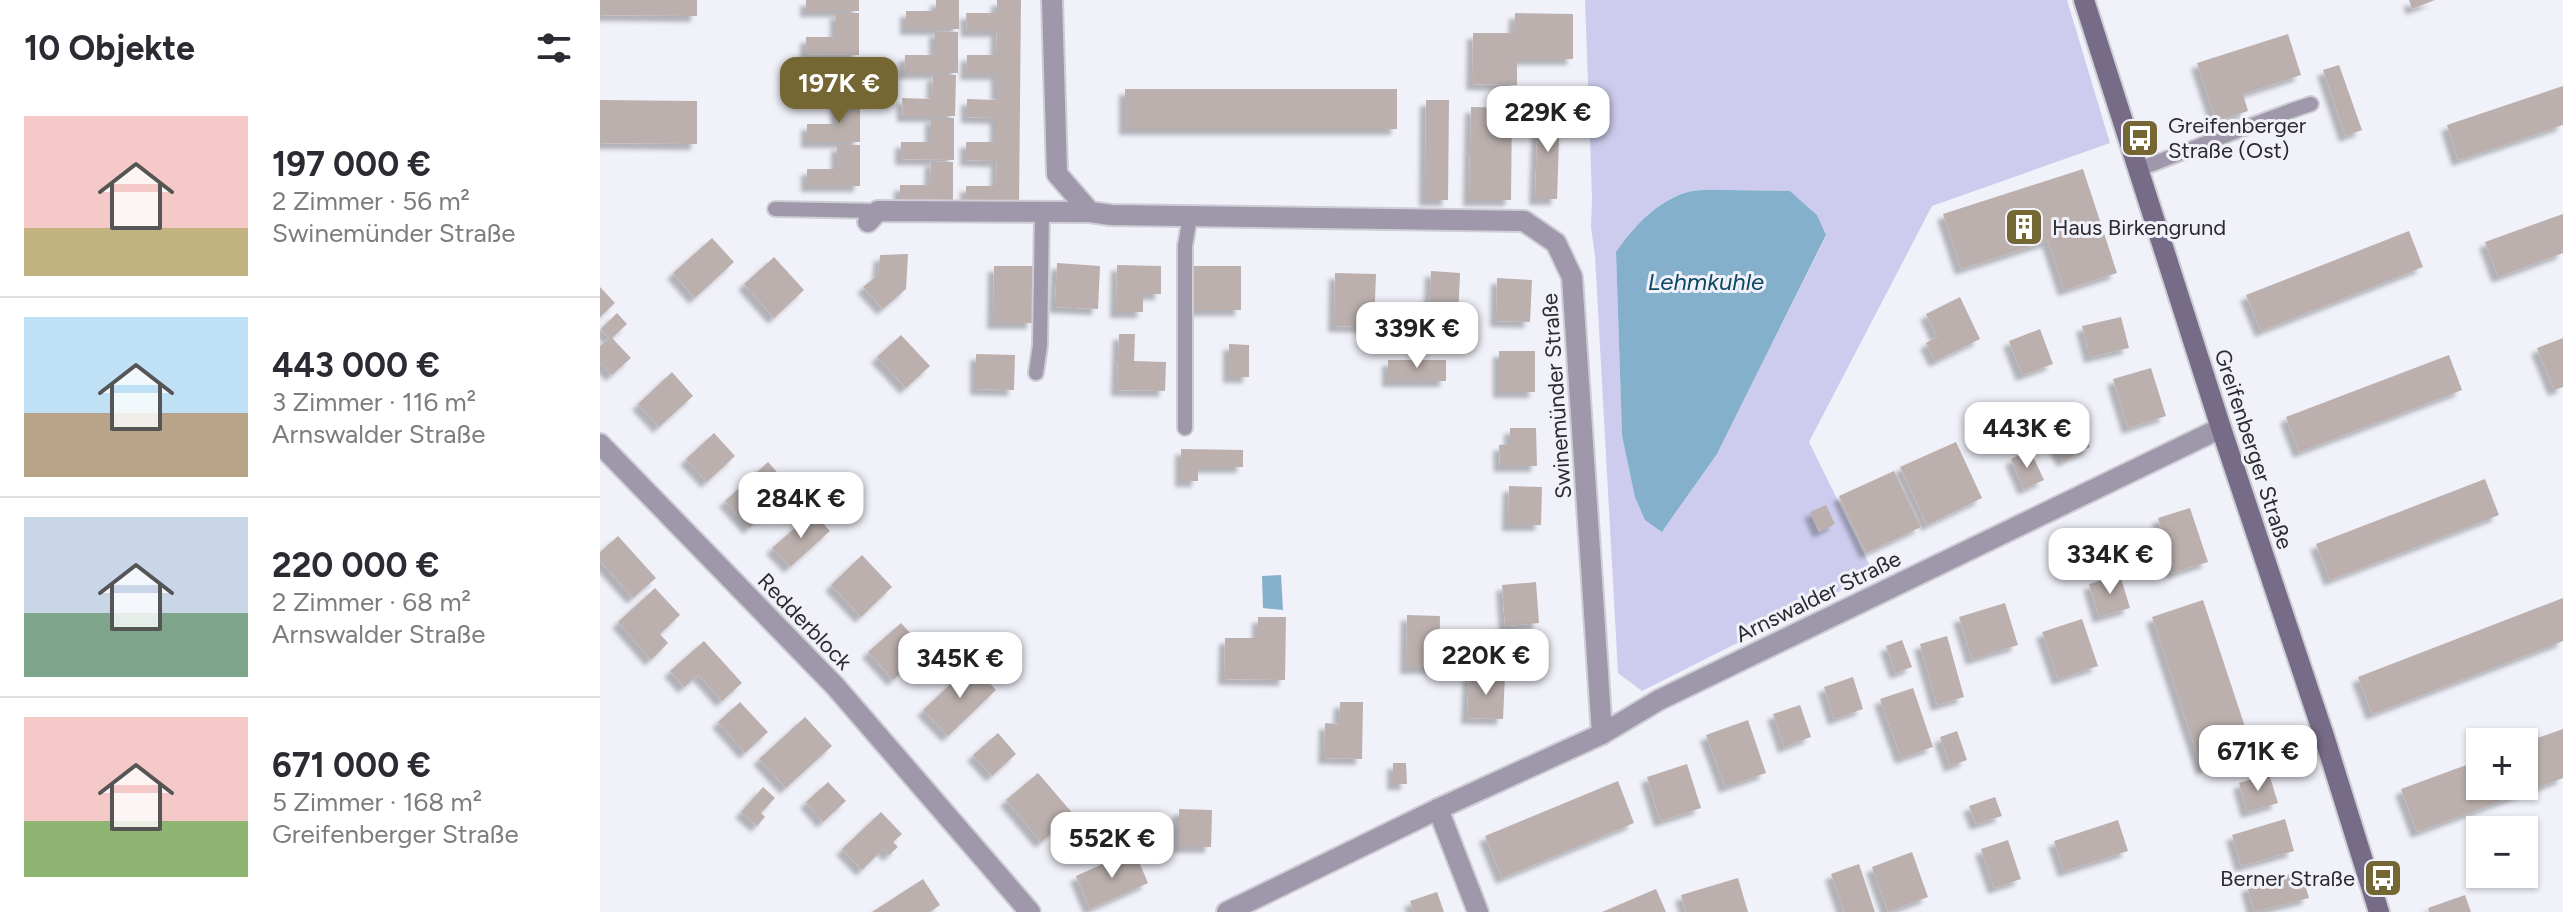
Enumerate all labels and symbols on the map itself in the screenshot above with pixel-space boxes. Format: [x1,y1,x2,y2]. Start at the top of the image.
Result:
pin: 197K € [774,57,904,125]
pin: 229K € [1483,86,1613,154]
place label: Greifenberger Straße (Ost) [2168,112,2307,164]
bus stop icon: Greifenberger Straße (Ost) [2119,117,2161,159]
building icon: Haus Birkengrund [2003,206,2045,248]
place label: Haus Birkengrund [2052,214,2226,241]
water label: Lehmkuhle [1648,267,1764,296]
street label: Swinemünder Straße [1536,292,1577,500]
pin: 339K € [1352,302,1482,370]
street label: Greifenberger Straße [2208,346,2299,553]
pin: 443K € [1962,402,2092,470]
pin: 284K € [736,472,866,540]
pin: 334K € [2045,528,2175,596]
street label: Arnswalder Straße [1731,545,1905,648]
street label: Redderblock [752,567,858,676]
pin: 220K € [1421,629,1551,697]
pin: 345K € [895,632,1025,700]
pin: 671K € [2193,725,2323,793]
pin: 552K € [1047,812,1177,880]
bus stop icon: Berner Straße [2362,857,2404,899]
place label: Berner Straße [2220,865,2355,892]

